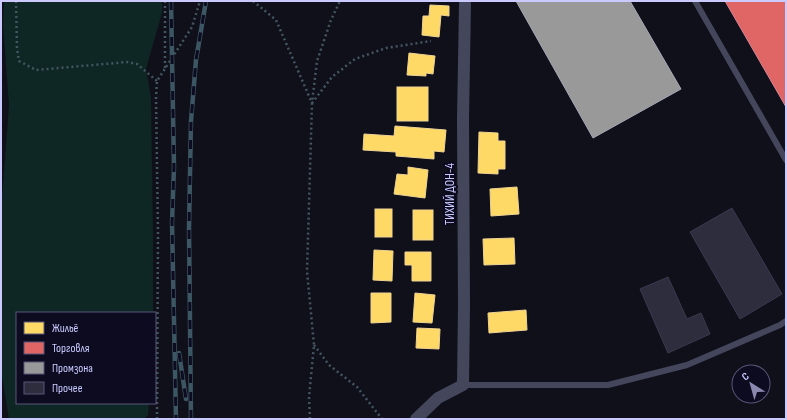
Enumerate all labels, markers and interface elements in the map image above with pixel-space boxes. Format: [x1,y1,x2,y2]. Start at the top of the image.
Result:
street label: ТИХИЙ ДОН-4 [442,162,458,225]
legend [16,312,156,404]
text: Жильё [52,321,79,336]
text: Торговля [52,341,90,356]
text: Промзона [52,361,93,376]
north arrow [731,364,771,404]
text: С [739,369,752,383]
text: Прочее [52,381,83,396]

